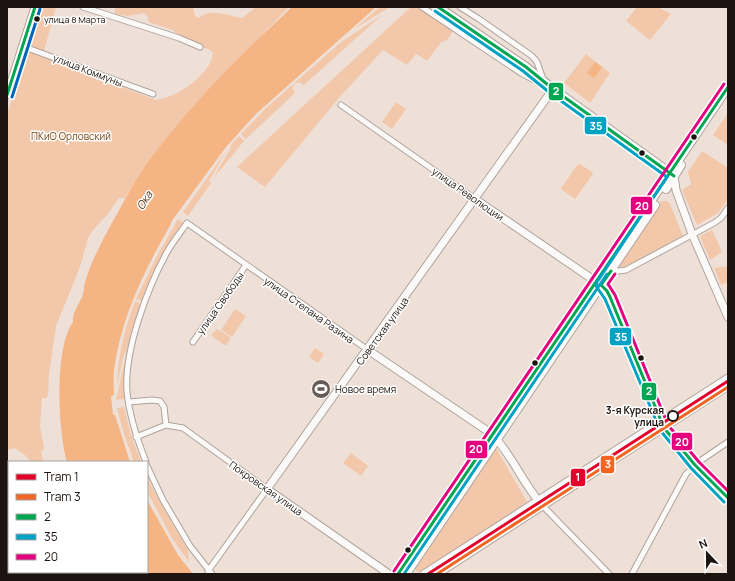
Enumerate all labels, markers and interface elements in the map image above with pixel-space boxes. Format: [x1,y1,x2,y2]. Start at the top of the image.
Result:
place label: улица 8 Марта [44,13,106,26]
marker: улица 8 Марта [32,14,42,24]
street label: улица Коммуны [51,50,125,90]
line badge: 2 [548,82,564,101]
text: 2 [553,83,559,98]
line badge: 35 [584,116,607,135]
text: 35 [590,118,602,133]
park label: ПКиО Орловский [31,129,111,143]
unlabelled marker [689,132,699,142]
unlabelled marker [637,148,647,158]
street label: улица Революции [429,164,507,224]
water label: Ока [132,187,156,212]
line badge: 20 [630,196,653,215]
text: 20 [635,198,649,213]
street label: улица Свободы [193,269,247,337]
street label: улица Степана Разина [261,274,357,346]
street label: Советская улица [353,294,411,368]
line badge: 35 [609,327,632,346]
text: 35 [615,329,627,344]
unlabelled marker [636,353,646,363]
unlabelled marker [530,358,540,368]
sports icon: Новое время [310,378,332,400]
place label: Новое время [335,382,396,396]
line badge: 2 [641,382,657,401]
text: 2 [646,383,652,398]
place label: 3-я Курская улица [606,403,664,429]
marker: 3-я Курская улица [667,410,679,422]
line badge: 20 [671,432,693,451]
text: 20 [675,434,689,449]
line badge: 20 [465,440,488,459]
text: 20 [469,441,483,456]
line badge: 3 [600,455,615,474]
text: 3 [605,456,611,471]
street label: Покровская улица [226,457,306,519]
legend [8,461,148,573]
text: Tram 1 [44,468,79,485]
line badge: 1 [570,468,586,487]
text: 1 [576,469,580,484]
text: Tram 3 [44,488,81,505]
text: 2 [44,508,51,525]
text: 35 [44,528,58,545]
north arrow [687,533,727,573]
text: N [697,535,710,552]
unlabelled marker [403,545,413,555]
text: 20 [44,548,58,565]

